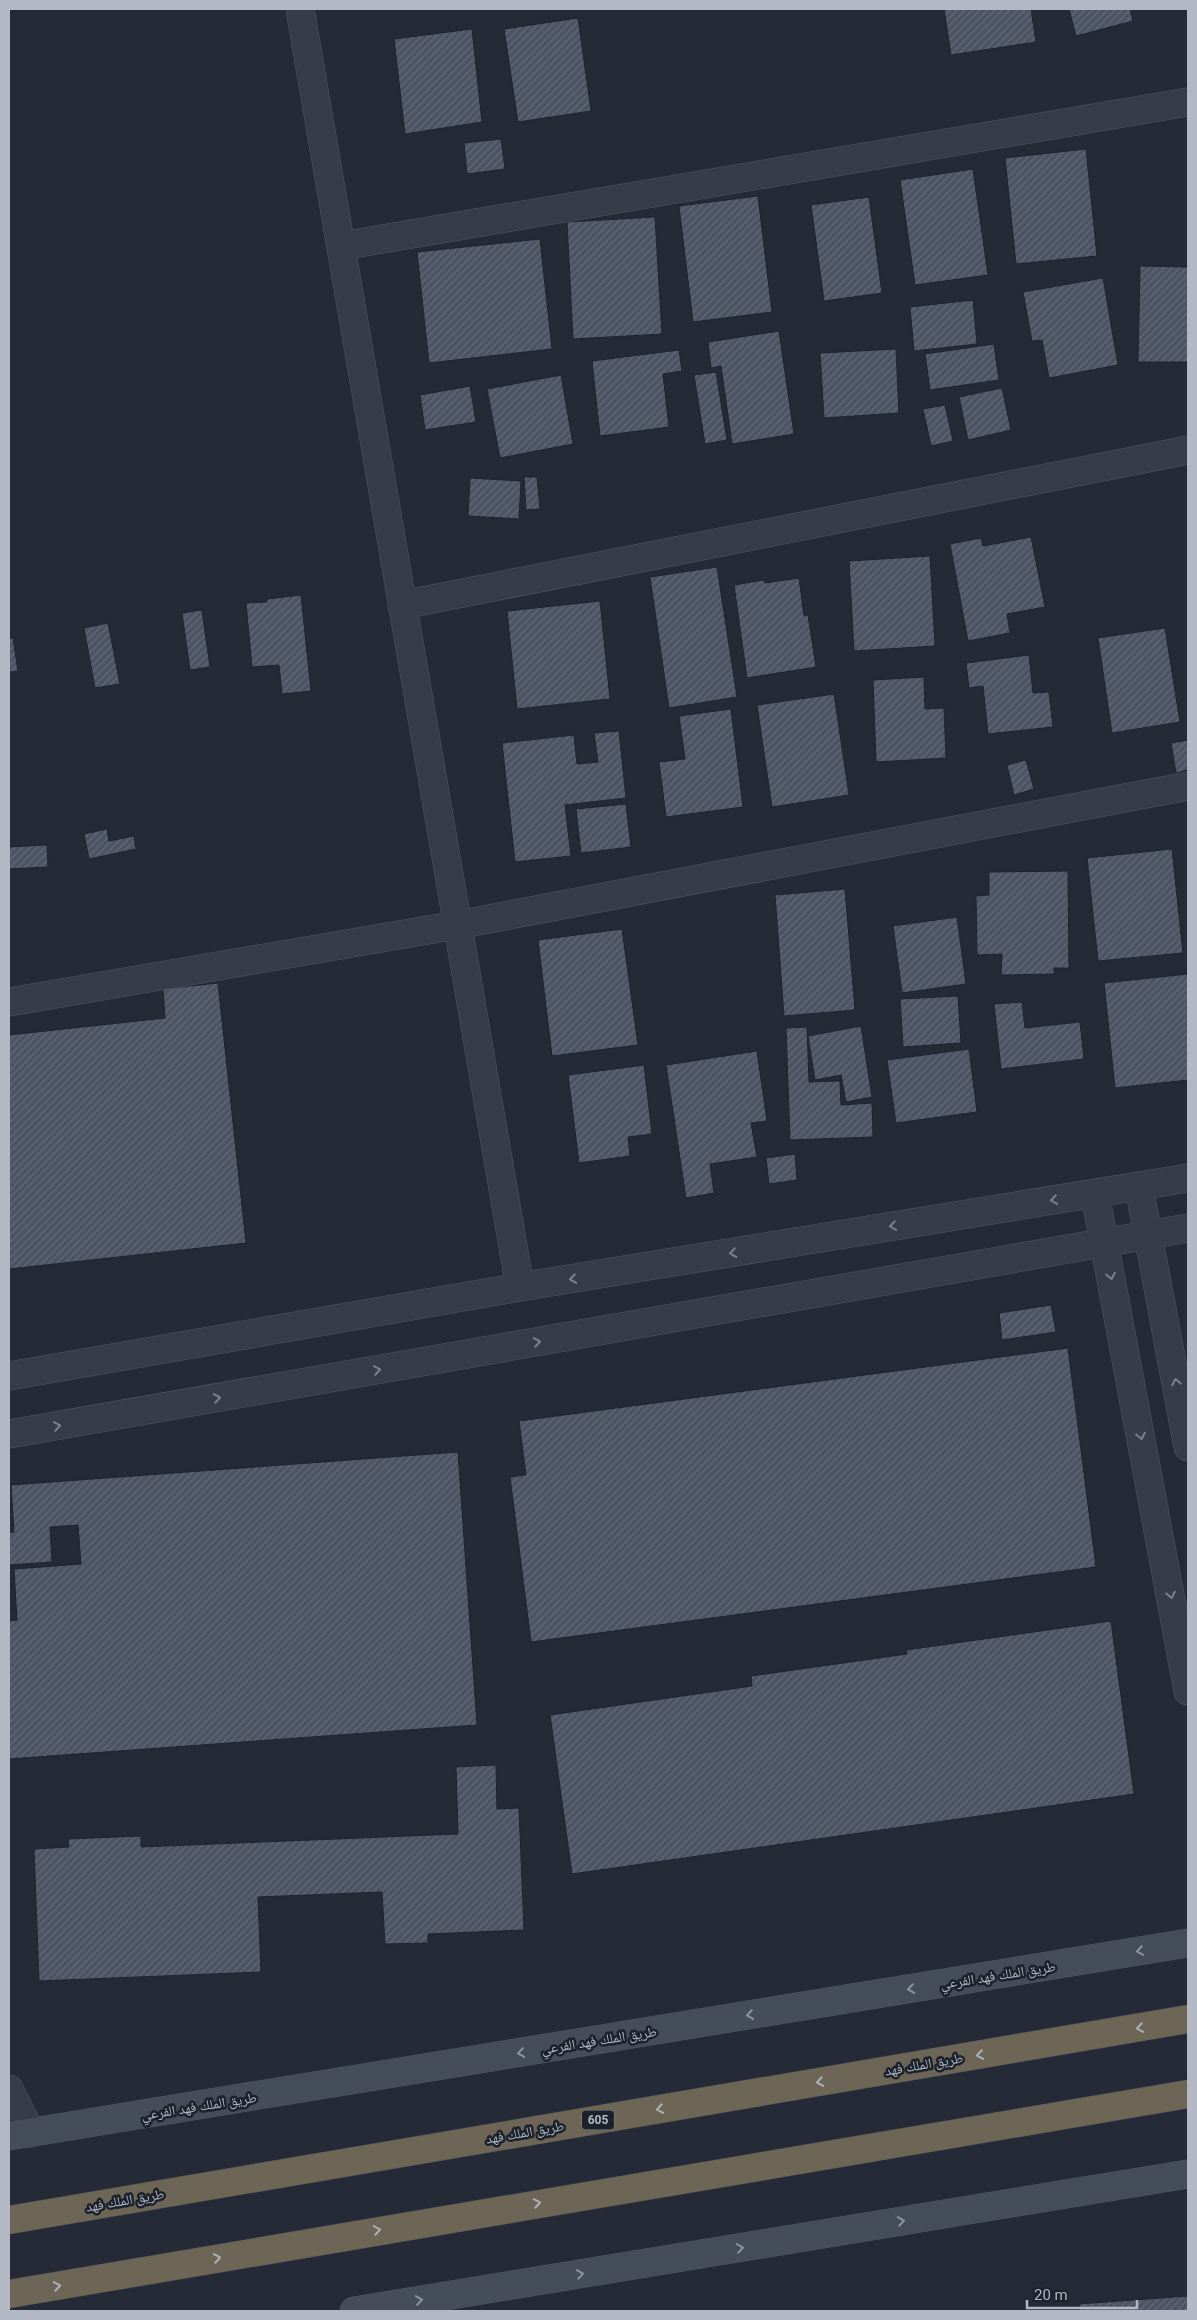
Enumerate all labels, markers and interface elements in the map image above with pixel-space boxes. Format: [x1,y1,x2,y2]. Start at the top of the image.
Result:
one-way arrow [1049,1195,1058,1205]
one-way arrow [889,1221,898,1231]
one-way arrow [729,1247,737,1257]
one-way arrow [1106,1271,1116,1280]
one-way arrow [568,1273,577,1283]
one-way arrow [533,1337,541,1347]
one-way arrow [372,1365,381,1375]
one-way arrow [1171,1377,1182,1386]
one-way arrow [212,1393,221,1403]
one-way arrow [52,1422,61,1432]
one-way arrow [1135,1431,1145,1440]
one-way arrow [1165,1591,1175,1600]
one-way arrow [1136,1946,1145,1956]
street label: طريق الملك فهد الفرعي [939,1958,1058,1996]
one-way arrow [906,1983,914,1994]
one-way arrow [746,2010,755,2020]
one-way arrow [1136,2022,1145,2032]
street label: طريق الملك فهد الفرعي [540,2023,659,2061]
one-way arrow [517,2047,525,2057]
street label: طريق الملك فهد [884,2049,965,2081]
one-way arrow [976,2049,984,2059]
one-way arrow [815,2077,824,2087]
street label: طريق الملك فهد الفرعي [140,2089,259,2127]
one-way arrow [655,2104,664,2114]
road number: 605 [582,2110,614,2130]
street label: طريق الملك فهد [485,2117,566,2149]
street label: طريق الملك فهد [85,2185,166,2217]
one-way arrow [533,2199,542,2209]
one-way arrow [896,2217,905,2227]
one-way arrow [373,2226,381,2236]
one-way arrow [736,2243,745,2253]
one-way arrow [212,2253,221,2263]
one-way arrow [576,2269,584,2280]
scale bar [1027,2278,1137,2310]
one-way arrow [52,2281,61,2291]
text: 20 m [1034,2286,1068,2304]
one-way arrow [415,2296,424,2306]

